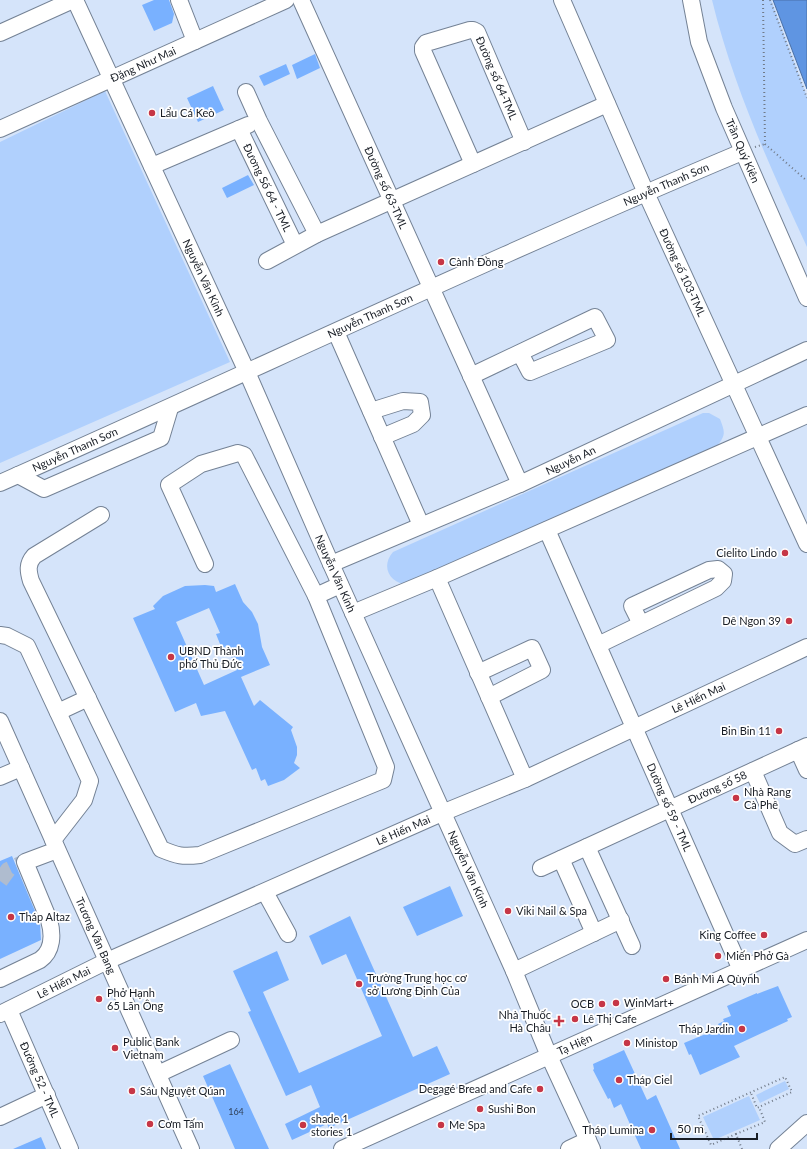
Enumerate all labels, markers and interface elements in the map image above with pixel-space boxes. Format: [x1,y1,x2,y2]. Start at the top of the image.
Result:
street label: Đường số 64-TML [474,34,521,122]
street label: Đặng Như Mai [108,43,178,84]
place label: Lẩu Cá Keò [160,106,215,119]
marker: Lẩu Cá Keò [147,108,157,118]
street label: Trần Quý Kiên [723,116,763,185]
street label: Đương Số 64 - TML [241,141,295,234]
street label: Đường số 63-TML [362,144,411,231]
street label: Nguyễn Thanh Sơn [621,160,711,208]
street label: Đường số 103-TML [657,226,709,319]
street label: Nguyễn Văn Kỉnh [180,237,227,318]
place label: Cành Đồng [449,255,504,268]
marker: Cành Đồng [436,257,446,267]
street label: Nguyễn Thanh Sơn [325,290,414,340]
street label: Nguyễn Thanh Sơn [30,424,119,474]
street label: Nguyễn An [543,443,597,477]
street label: Nguyễn Văn Kỉnh [313,533,359,614]
place label: Cielito Lindo [716,546,777,559]
marker: Cielito Lindo [780,548,790,558]
place label: Dê Ngon 39 [722,614,781,627]
marker: Dê Ngon 39 [784,616,794,626]
place label: UBND Thành phố Thủ Đức [179,644,244,670]
marker: UBND Thành phố Thủ Đức [166,652,176,662]
street label: Lê Hiến Mai [669,679,728,715]
place label: Bin Bin 11 [721,724,771,737]
marker: Bin Bin 11 [774,726,784,736]
street label: Dường số 59 - TML [645,761,695,853]
street label: Đường số 58 [686,768,749,806]
place label: Nhà Rang Cà Phê [744,785,791,811]
marker: Nhà Rang Cà Phê [731,793,741,803]
street label: Lê Hiến Mai [374,812,432,847]
street label: Nguyễn Văn Kỉnh [446,828,492,910]
street label: Trương Văn Bang [73,895,119,976]
place label: Viki Nail & Spa [516,904,587,917]
marker: Viki Nail & Spa [503,906,513,916]
place label: Tháp Altaz [19,910,70,923]
marker: Tháp Altaz [6,912,16,922]
place label: King Coffee [699,928,756,941]
marker: King Coffee [759,930,769,940]
place label: Miến Phở Gà [726,949,789,962]
marker: Miến Phở Gà [713,951,723,961]
street label: Lê Hiến Mai [35,963,93,1001]
place label: Trường Trung học cơ sở Lương Định Của [367,971,467,997]
place label: Bánh Mì A Qùynh [674,972,760,985]
marker: Bánh Mì A Qùynh [661,974,671,984]
marker: Trường Trung học cơ sở Lương Định Của [354,979,364,989]
place label: Phở Hạnh 65 Lãn Ông [107,986,163,1012]
marker: Phở Hạnh 65 Lãn Ông [94,994,104,1004]
place label: WinMart+ [624,996,674,1009]
place label: OCB [571,997,594,1010]
marker: WinMart+ [611,998,621,1008]
marker: OCB [597,999,607,1009]
place label: Nhà Thuốc Hà Châu [498,1008,551,1034]
place label: Lê Thị Cafe [583,1012,637,1025]
marker: Lê Thị Cafe [570,1014,580,1024]
marker: Nhà Thuốc Hà Châu [554,1016,564,1026]
place label: Tháp Jardin [679,1022,734,1035]
marker: Tháp Jardin [737,1024,747,1034]
street label: Tạ Hiện [555,1031,594,1057]
place label: Public Bank Vietnam [123,1035,180,1061]
place label: Ministop [635,1036,678,1049]
marker: Ministop [622,1038,632,1048]
street label: Đường 52 - TML [18,1040,62,1120]
marker: Public Bank Vietnam [110,1043,120,1053]
place label: Tháp Ciel [627,1073,672,1086]
marker: Tháp Ciel [614,1075,624,1085]
place label: Degagé Bread and Cafe [419,1082,532,1095]
place label: Sáu Nguyệt Qúan [140,1084,225,1097]
marker: Degagé Bread and Cafe [535,1084,545,1094]
marker: Sáu Nguyệt Qúan [127,1086,137,1096]
place label: Sushi Bon [488,1102,536,1115]
marker: Sushi Bon [475,1104,485,1114]
house number: 164 [228,1106,244,1117]
place label: shade 1 stories 1 [311,1112,352,1138]
scale bar [671,1115,757,1141]
place label: Cơm Tấm [158,1117,204,1130]
place label: Me Spa [449,1118,485,1131]
marker: Cơm Tấm [145,1119,155,1129]
marker: shade 1 stories 1 [298,1120,308,1130]
marker: Me Spa [436,1120,446,1130]
text: 50 m [677,1121,704,1136]
place label: Tháp Lumina [582,1123,644,1136]
marker: Tháp Lumina [647,1125,657,1135]

